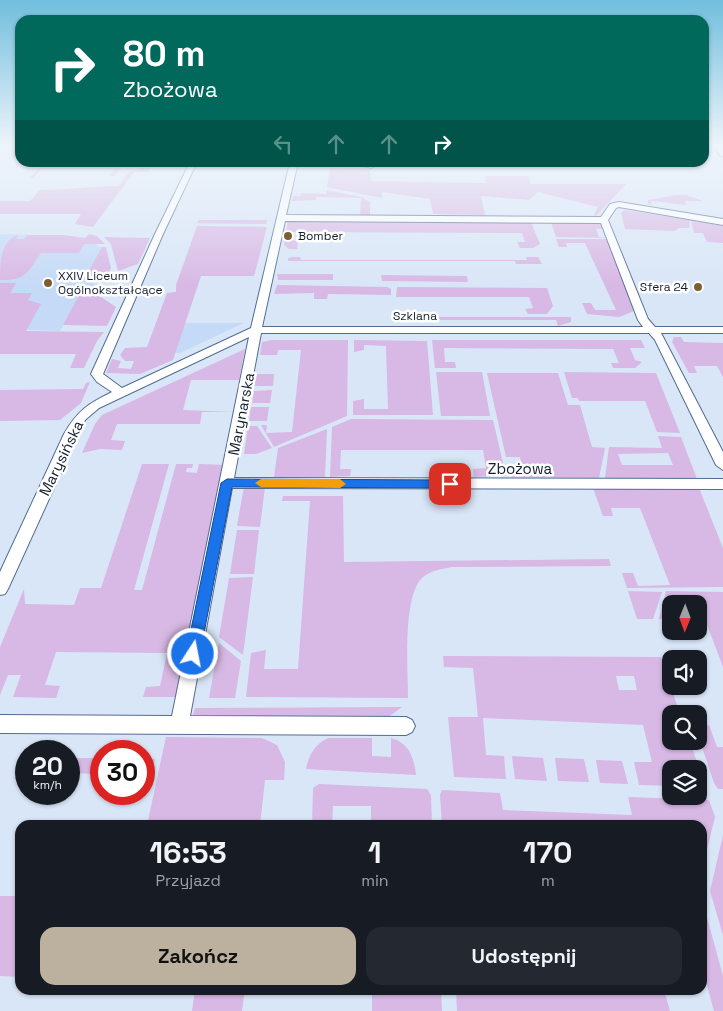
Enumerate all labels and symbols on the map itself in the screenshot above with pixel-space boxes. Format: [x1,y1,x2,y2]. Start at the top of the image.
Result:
place label: Bomber [298,228,344,244]
marker: Bomber [282,230,294,242]
place label: XXIV Liceum Ogólnokształcące [58,268,163,298]
marker: XXIV Liceum Ogólnokształcące [42,277,54,289]
place label: Sfera 24 [640,279,688,295]
marker: Sfera 24 [692,281,704,293]
street label: Szklana [393,308,437,324]
street label: Marynarska [224,371,258,457]
street label: Marysińska [35,417,88,499]
street label: Zbożowa [488,459,553,478]
pin [429,463,471,505]
north arrow [662,595,708,640]
position arrow [166,627,218,679]
speed limit sign: 30 [90,740,155,805]

